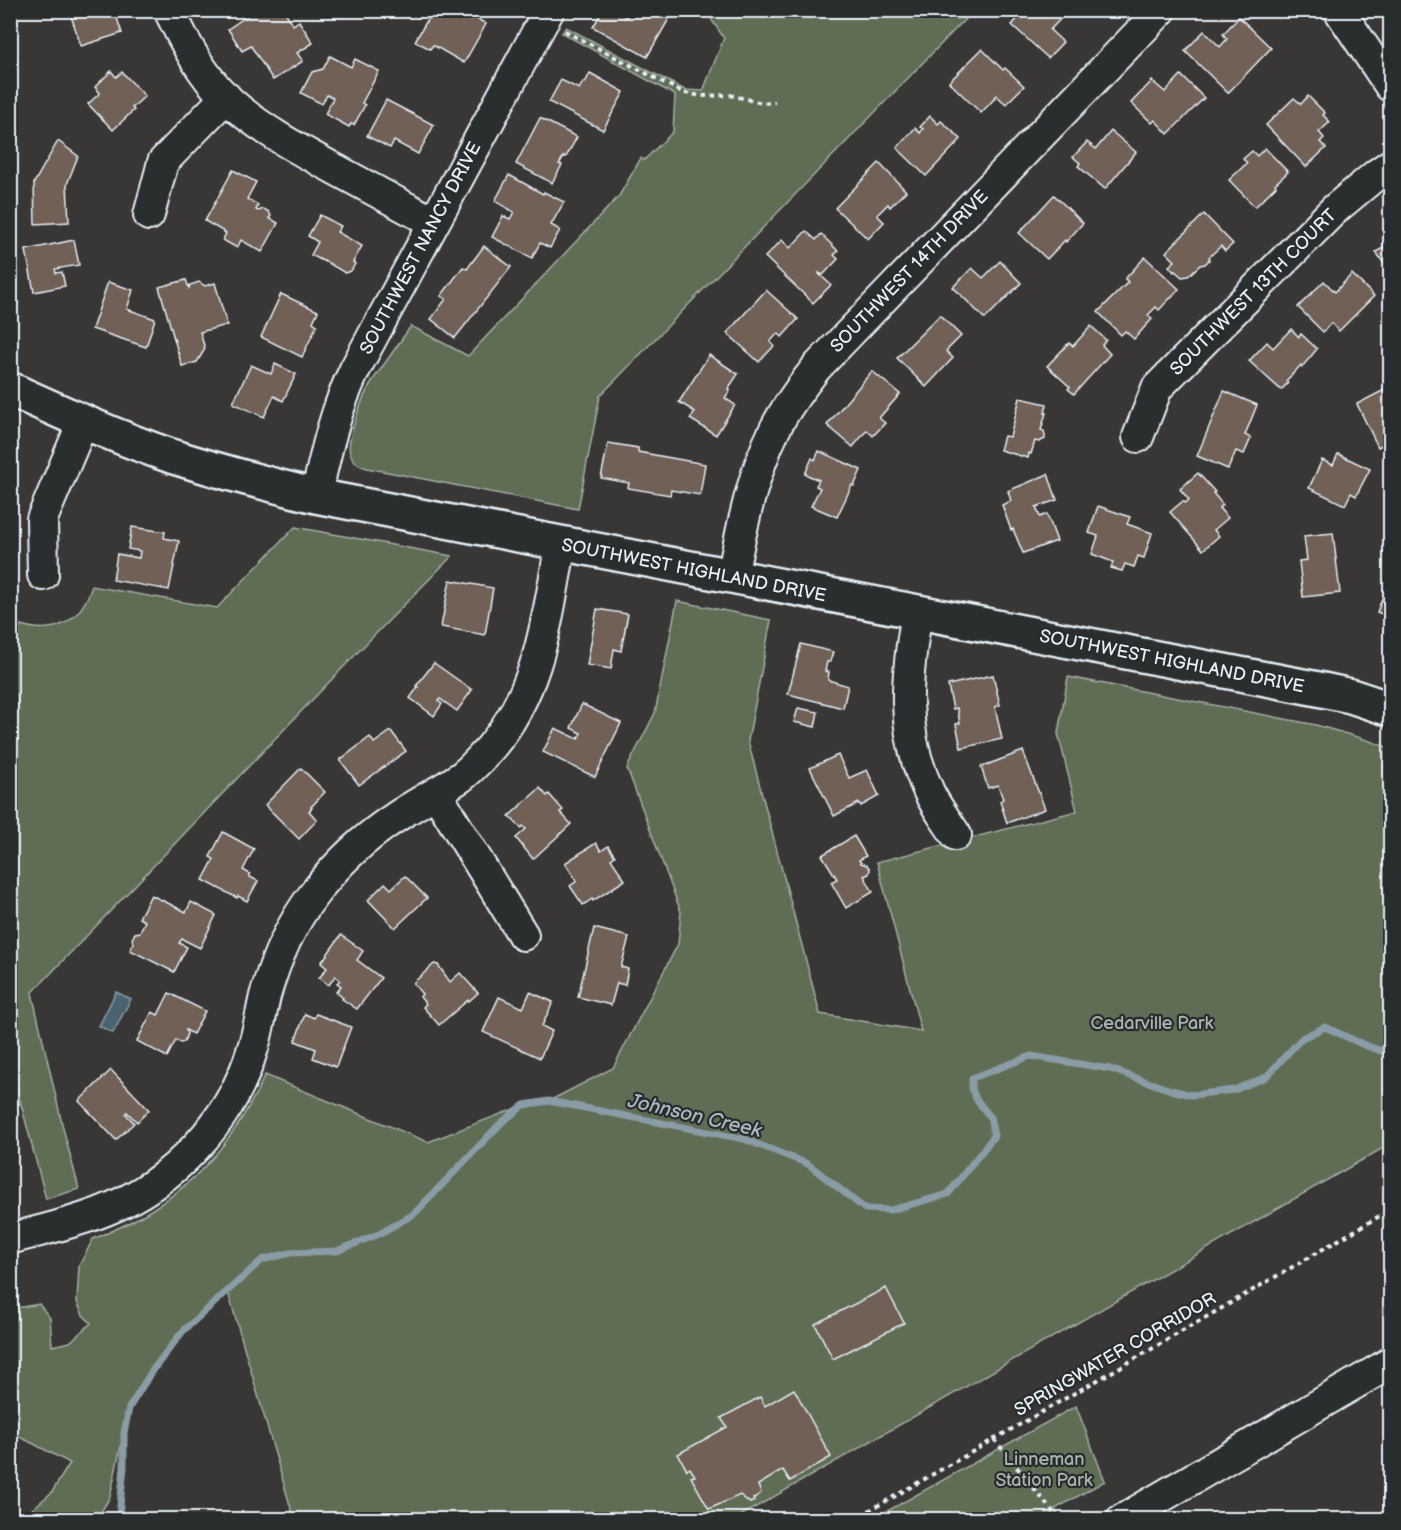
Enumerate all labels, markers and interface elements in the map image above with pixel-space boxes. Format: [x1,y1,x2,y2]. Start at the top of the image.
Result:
street label: SOUTHWEST NANCY DRIVE [356,138,485,358]
street label: SOUTHWEST 14TH DRIVE [826,186,993,357]
street label: SOUTHWEST 13TH COURT [1166,205,1341,380]
street label: SOUTHWEST HIGHLAND DRIVE [560,535,828,607]
street label: SOUTHWEST HIGHLAND DRIVE [1038,626,1306,698]
park label: Cedarville Park [1091,1013,1214,1034]
water label: Johnson Creek [625,1089,765,1143]
street label: SPRINGWATER CORRIDOR [1011,1288,1220,1421]
park label: Linneman Station Park [995,1449,1093,1491]

